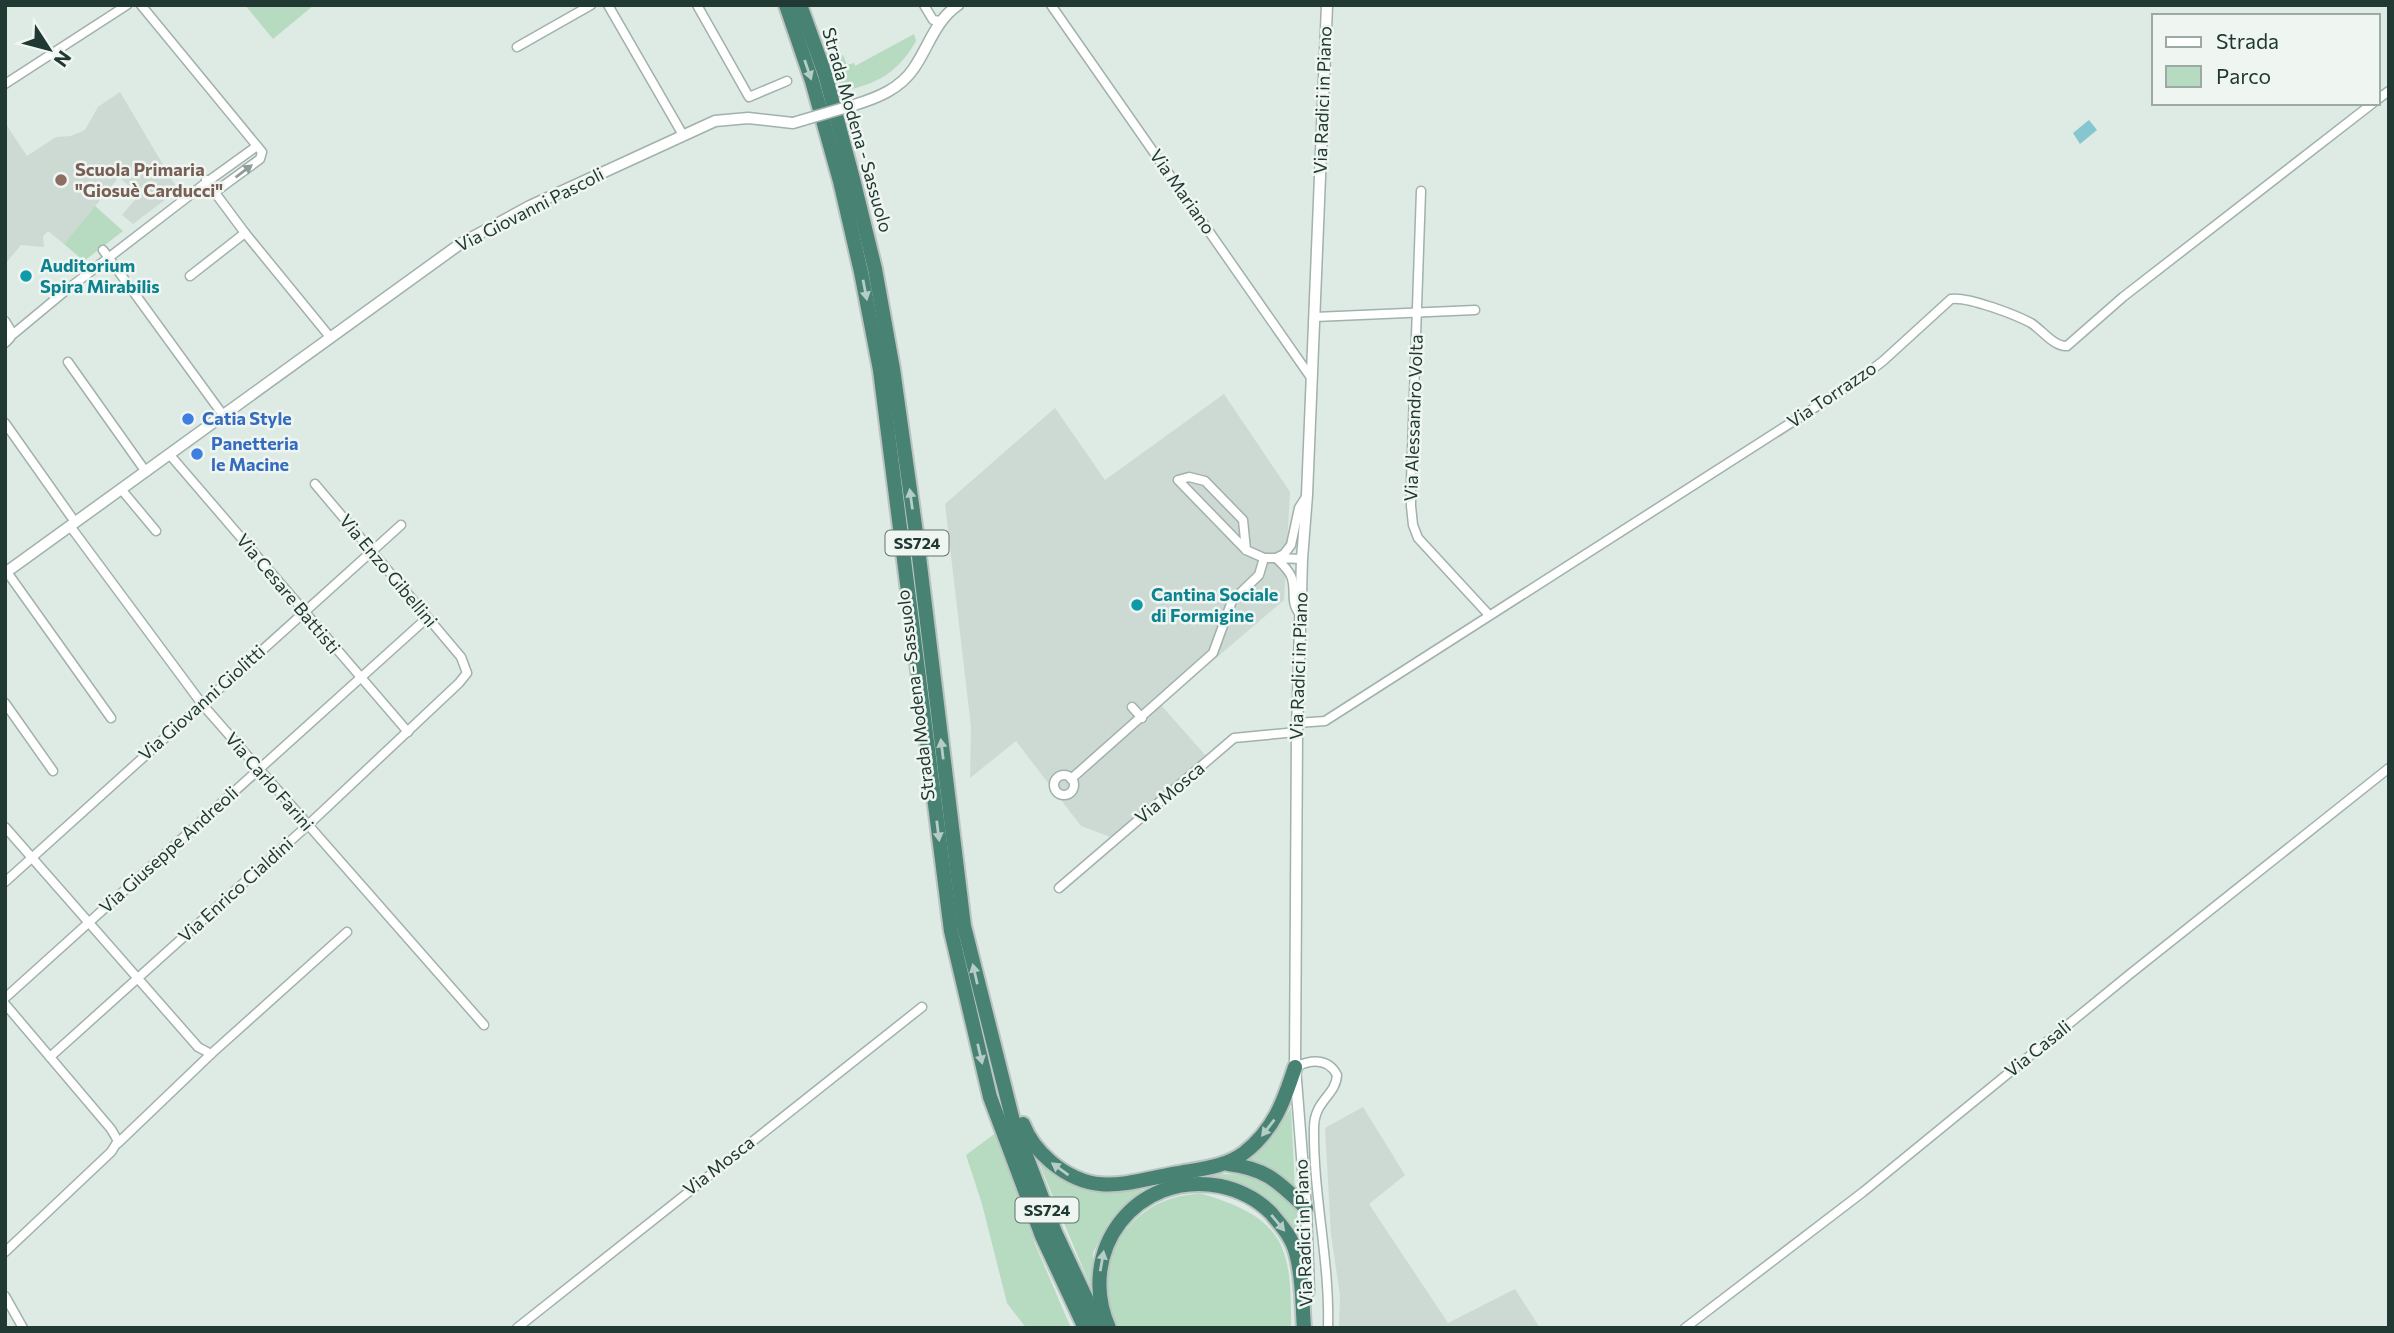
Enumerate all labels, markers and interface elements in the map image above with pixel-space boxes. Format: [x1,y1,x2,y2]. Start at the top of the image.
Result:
north arrow [14,14,84,84]
legend [2152,14,2380,105]
street label: Strada Modena - Sassuolo [818,25,898,235]
street label: Via Radici in Piano [1308,26,1336,174]
text: Strada [2216,28,2279,53]
text: N [50,47,77,72]
one-way arrow [803,59,814,80]
text: Parco [2216,63,2271,88]
street label: Via Mariano [1146,145,1220,238]
place label: Scuola Primaria "Giosuè Carducci" [75,158,223,201]
street label: Via Giovanni Pascoli [452,162,607,256]
one-way arrow [235,164,253,178]
marker: Scuola Primaria "Giosuè Carducci" [53,172,69,188]
place label: Auditorium Spira Mirabilis [40,254,160,297]
marker: Auditorium Spira Mirabilis [18,268,34,284]
one-way arrow [859,279,870,301]
street label: Via Alessandro Volta [1399,334,1427,502]
street label: Via Torrazzo [1783,356,1880,432]
place label: Catia Style [202,407,292,429]
marker: Catia Style [180,411,196,427]
place label: Panetteria le Macine [211,432,299,475]
marker: Panetteria le Macine [189,446,205,462]
one-way arrow [905,488,916,510]
street label: Via Enzo Gibellini [335,509,442,631]
street label: Via Cesare Battisti [232,529,345,658]
road number: SS724 [886,530,948,556]
place label: Cantina Sociale di Formigine [1151,583,1278,626]
street label: Strada Modena - Sassuolo [891,589,939,802]
street label: Via Radici in Piano [1284,592,1312,740]
marker: Cantina Sociale di Formigine [1129,597,1145,613]
street label: Via Giovanni Giolitti [134,640,269,765]
street label: Via Carlo Farini [221,727,319,835]
one-way arrow [937,738,948,760]
street label: Via Mosca [1130,757,1209,828]
street label: Via Giuseppe Andreoli [94,781,242,917]
one-way arrow [933,820,944,842]
street label: Via Enrico Cialdini [173,832,297,947]
one-way arrow [969,963,980,985]
street label: Via Casali [2000,1015,2075,1081]
one-way arrow [975,1043,986,1065]
one-way arrow [1260,1119,1275,1137]
street label: Via Mosca [678,1131,758,1200]
street label: Via Radici in Piano [1289,1159,1317,1307]
one-way arrow [1051,1162,1069,1176]
road number: SS724 [1016,1198,1078,1222]
one-way arrow [1271,1213,1286,1231]
one-way arrow [1097,1250,1108,1272]

